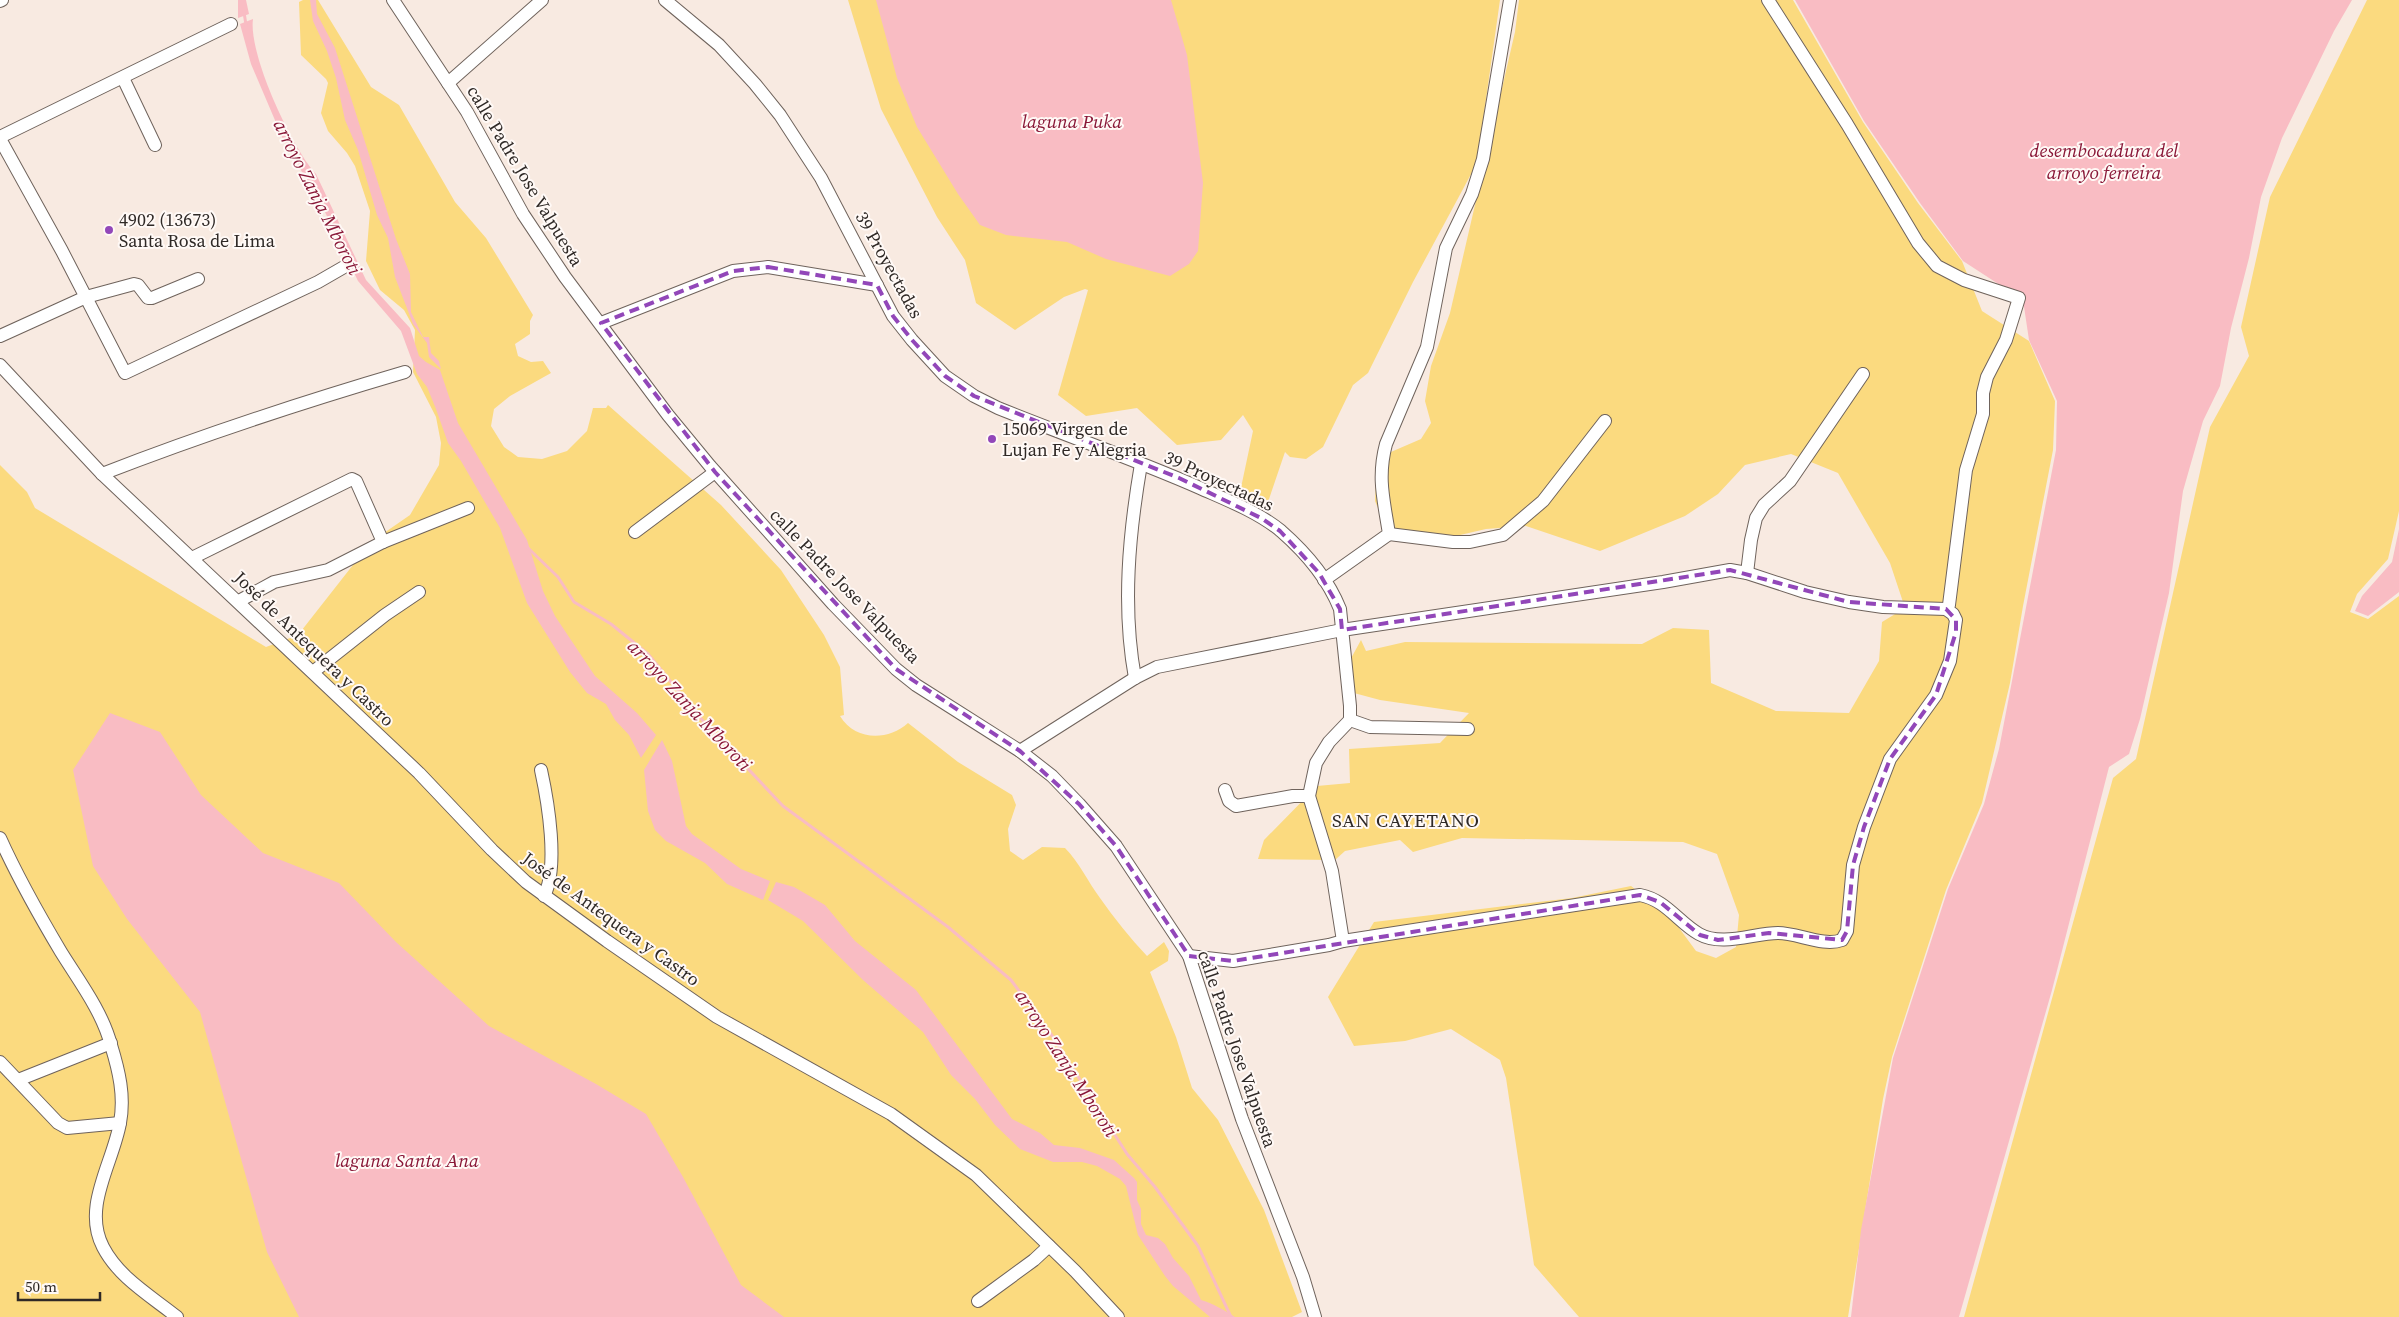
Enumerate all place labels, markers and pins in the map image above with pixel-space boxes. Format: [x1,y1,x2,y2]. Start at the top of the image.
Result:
place label: 4902 (13673) Santa Rosa de Lima [119,207,276,253]
marker: 4902 (13673) Santa Rosa de Lima [103,224,115,236]
place label: 15069 Virgen de Lujan Fe y Alegria [1002,416,1147,462]
marker: 15069 Virgen de Lujan Fe y Alegria [986,433,998,445]

